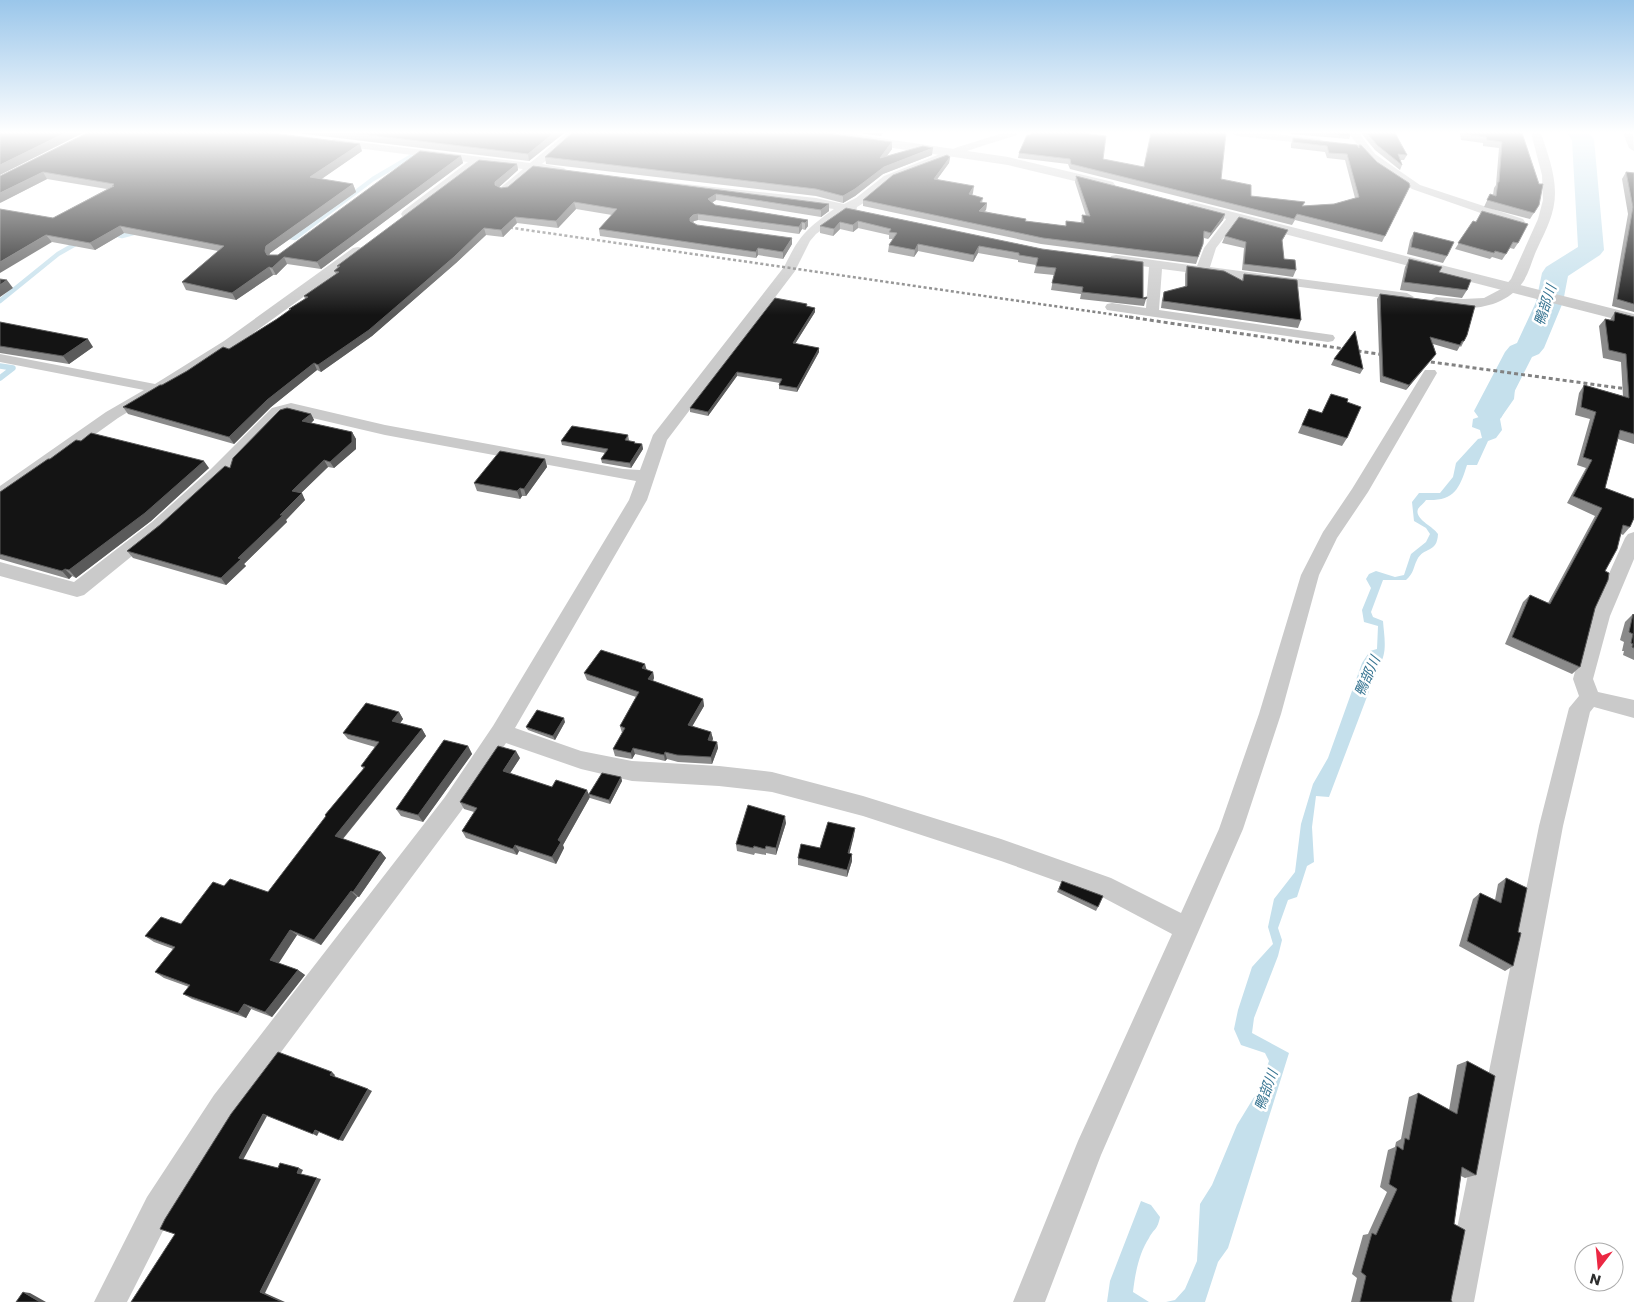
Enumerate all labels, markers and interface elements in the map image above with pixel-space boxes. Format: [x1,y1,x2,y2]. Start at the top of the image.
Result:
water label: 鴨部川 [1529,280,1562,328]
water label: 鴨部川 [1349,651,1385,699]
water label: 鴨部川 [1249,1065,1283,1113]
north arrow [1574,1242,1624,1292]
text: N [1588,1268,1603,1291]

